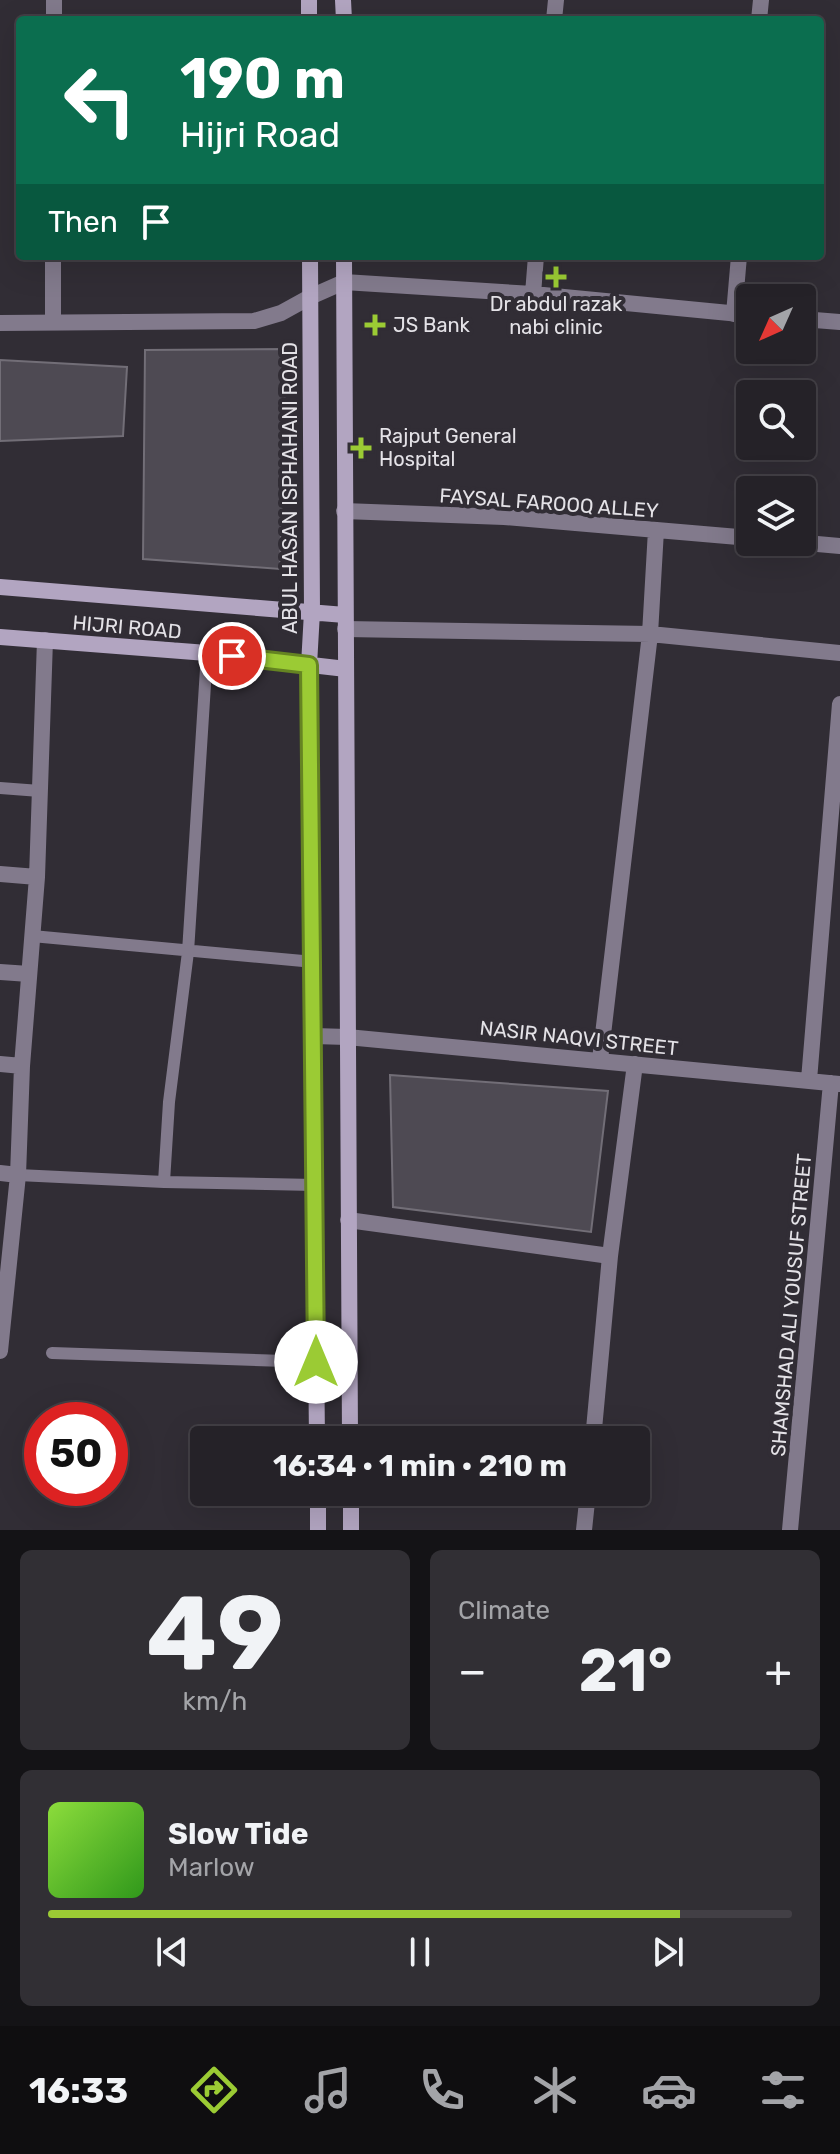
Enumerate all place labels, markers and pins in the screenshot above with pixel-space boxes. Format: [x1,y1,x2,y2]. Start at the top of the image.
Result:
marker: Dr abdul razak nabi clinic [545,266,567,288]
place label: Dr abdul razak nabi clinic [490,292,623,339]
place label: JS Bank [393,313,471,337]
marker: JS Bank [364,314,386,336]
place label: Rajput General Hospital [379,424,517,471]
marker: Rajput General Hospital [350,437,372,459]
pin [198,622,266,690]

